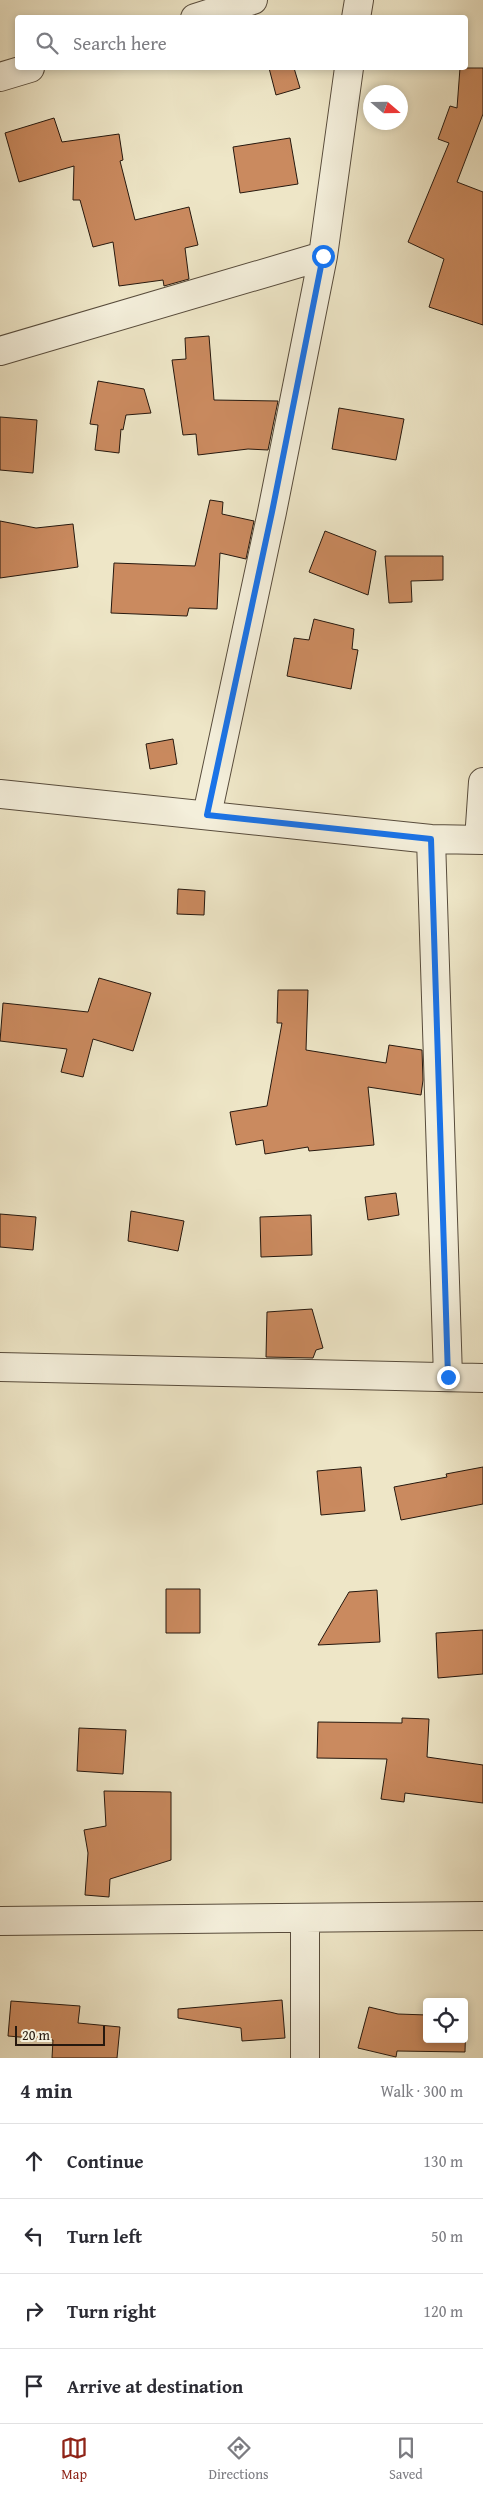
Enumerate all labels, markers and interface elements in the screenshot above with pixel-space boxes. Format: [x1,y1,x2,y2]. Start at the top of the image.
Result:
search box [15,15,468,70]
icon: search [33,29,61,57]
text: Search here [73,29,167,57]
north arrow [363,85,408,130]
route start [312,245,335,268]
route end [437,1366,460,1389]
map controls [423,1998,468,2043]
button: locate [423,1998,468,2043]
scale bar [15,2023,105,2046]
text: 20 m [22,2025,50,2045]
text: 4 min [20,2075,72,2106]
text: Walk · 300 m [380,2079,463,2103]
icon: ahead [20,2147,48,2175]
text: Continue [67,2147,144,2175]
text: 130 m [423,2149,463,2173]
icon: left [20,2222,48,2250]
text: Turn left [67,2222,142,2250]
text: 50 m [431,2224,463,2248]
icon: right [20,2297,48,2325]
text: Turn right [67,2297,156,2325]
text: 120 m [423,2299,463,2323]
icon: arrive [20,2372,48,2400]
text: Arrive at destination [67,2372,243,2400]
tab: Map [60,2434,88,2484]
tab: Directions [208,2434,269,2484]
tab: Saved [389,2434,423,2484]

